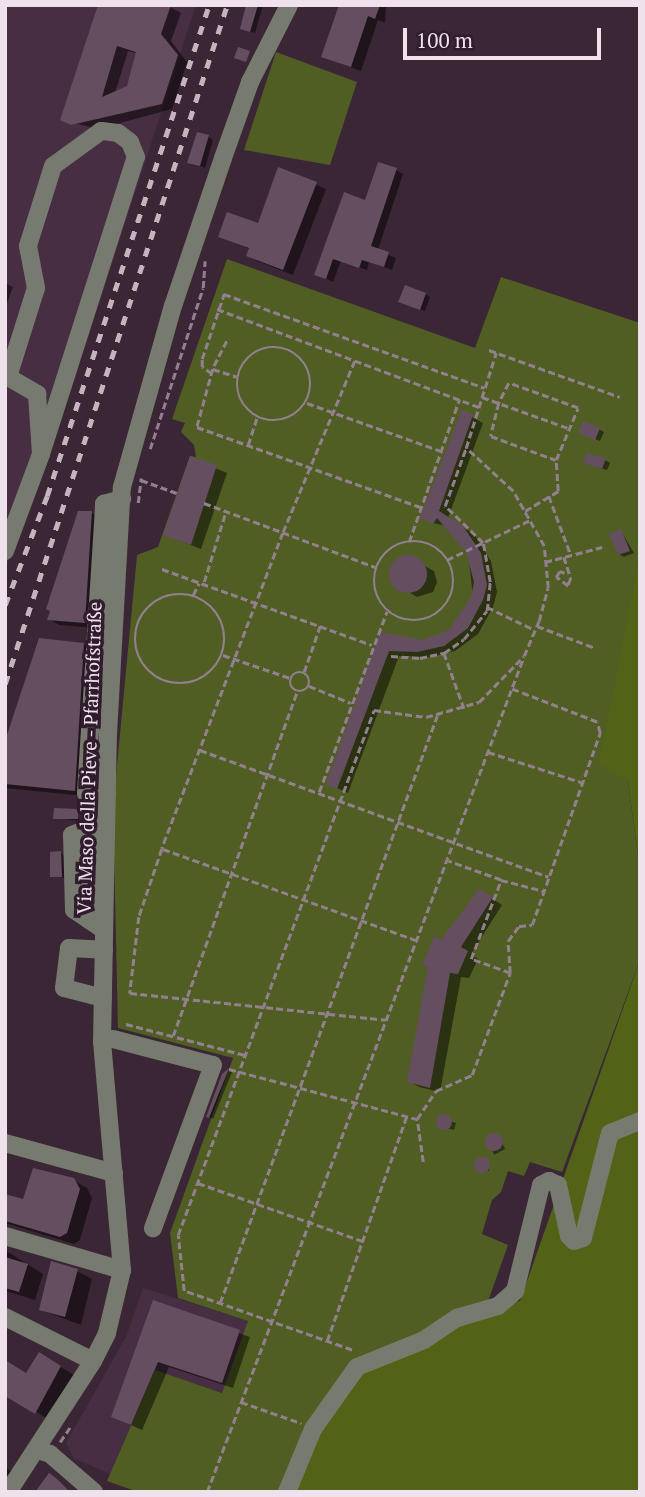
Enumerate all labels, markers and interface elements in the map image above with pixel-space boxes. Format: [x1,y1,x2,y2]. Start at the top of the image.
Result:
scale bar [407,14,605,58]
text: 100 m [416,26,473,54]
street label: Via Maso della Pieve - Pfarrhofstraße [72,600,106,916]

